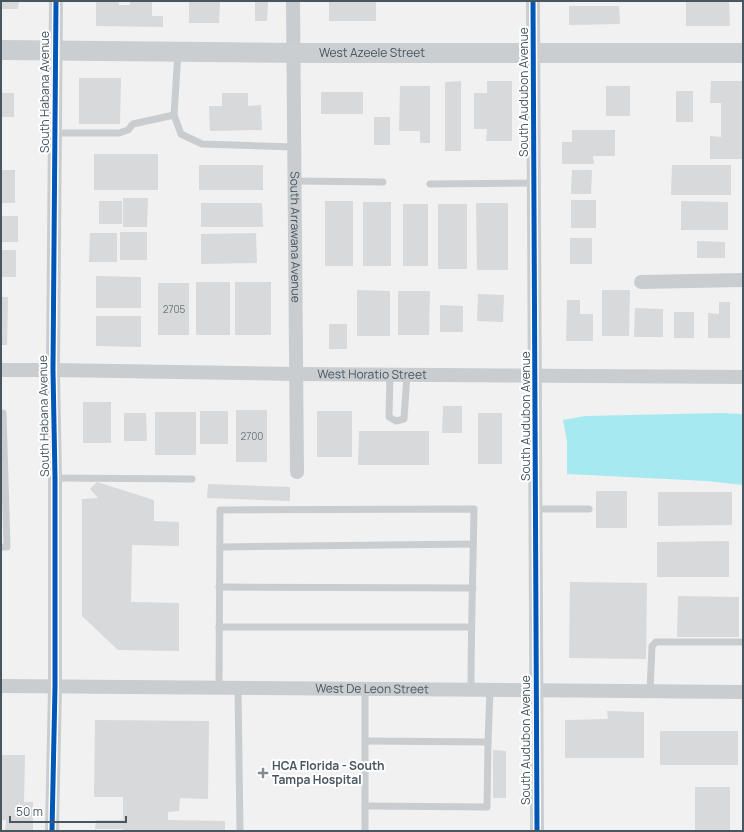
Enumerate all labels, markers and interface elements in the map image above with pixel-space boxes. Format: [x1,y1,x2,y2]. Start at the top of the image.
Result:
street label: South Audubon Avenue [515,27,532,157]
street label: South Habana Avenue [36,31,53,153]
street label: West Azeele Street [319,44,425,61]
street label: South Arrawana Avenue [286,171,305,303]
house number: 2705 [163,302,186,316]
street label: South Audubon Avenue [517,351,534,481]
street label: South Habana Avenue [34,355,53,477]
street label: West Horatio Street [317,365,427,383]
house number: 2700 [241,429,263,443]
street label: South Audubon Avenue [517,675,534,805]
street label: West De Leon Street [315,680,429,697]
place label: HCA Florida - South Tampa Hospital [272,757,385,788]
marker: HCA Florida - South Tampa Hospital [257,767,269,779]
scale bar [10,798,126,824]
text: 50 m [16,803,43,820]

